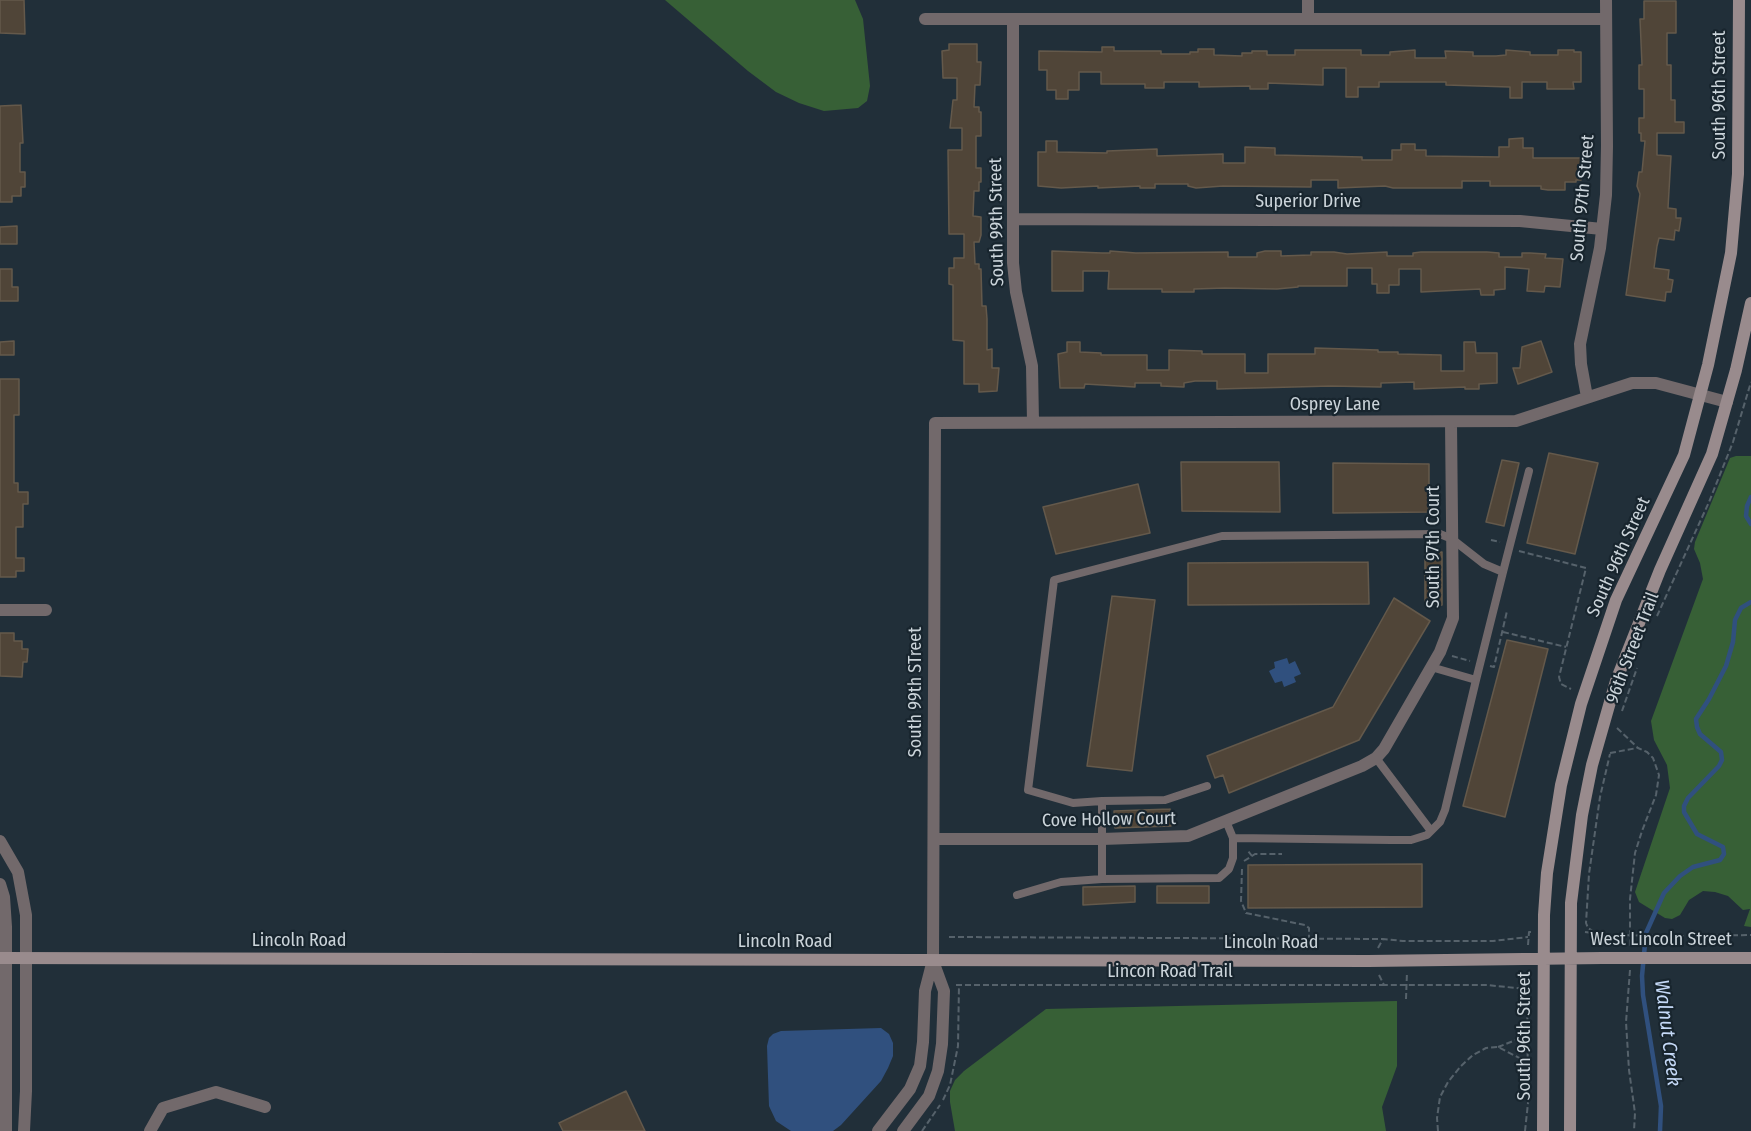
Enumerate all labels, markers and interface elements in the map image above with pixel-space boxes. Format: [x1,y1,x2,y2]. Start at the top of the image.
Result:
street label: South 96th Street [1709,31,1731,159]
street label: South 97th Street [1567,134,1599,262]
street label: South 99th Street [985,157,1009,287]
street label: Superior Drive [1255,191,1361,213]
street label: Osprey Lane [1290,394,1380,416]
street label: South 97th Court [1423,486,1445,608]
street label: South 96th Street [1583,494,1655,620]
street label: 96th Street Trail [1602,589,1664,707]
street label: South 99th STreet [905,627,927,757]
street label: Cove Hollow Court [1042,808,1176,832]
street label: West Lincoln Street [1590,929,1732,951]
street label: Lincoln Road [252,930,346,952]
street label: Lincoln Road [738,931,832,953]
street label: Lincoln Road [1224,932,1318,954]
street label: Lincon Road Trail [1107,961,1233,983]
street label: South 96th Street [1514,972,1536,1100]
water label: Walnut Creek [1649,978,1685,1088]

